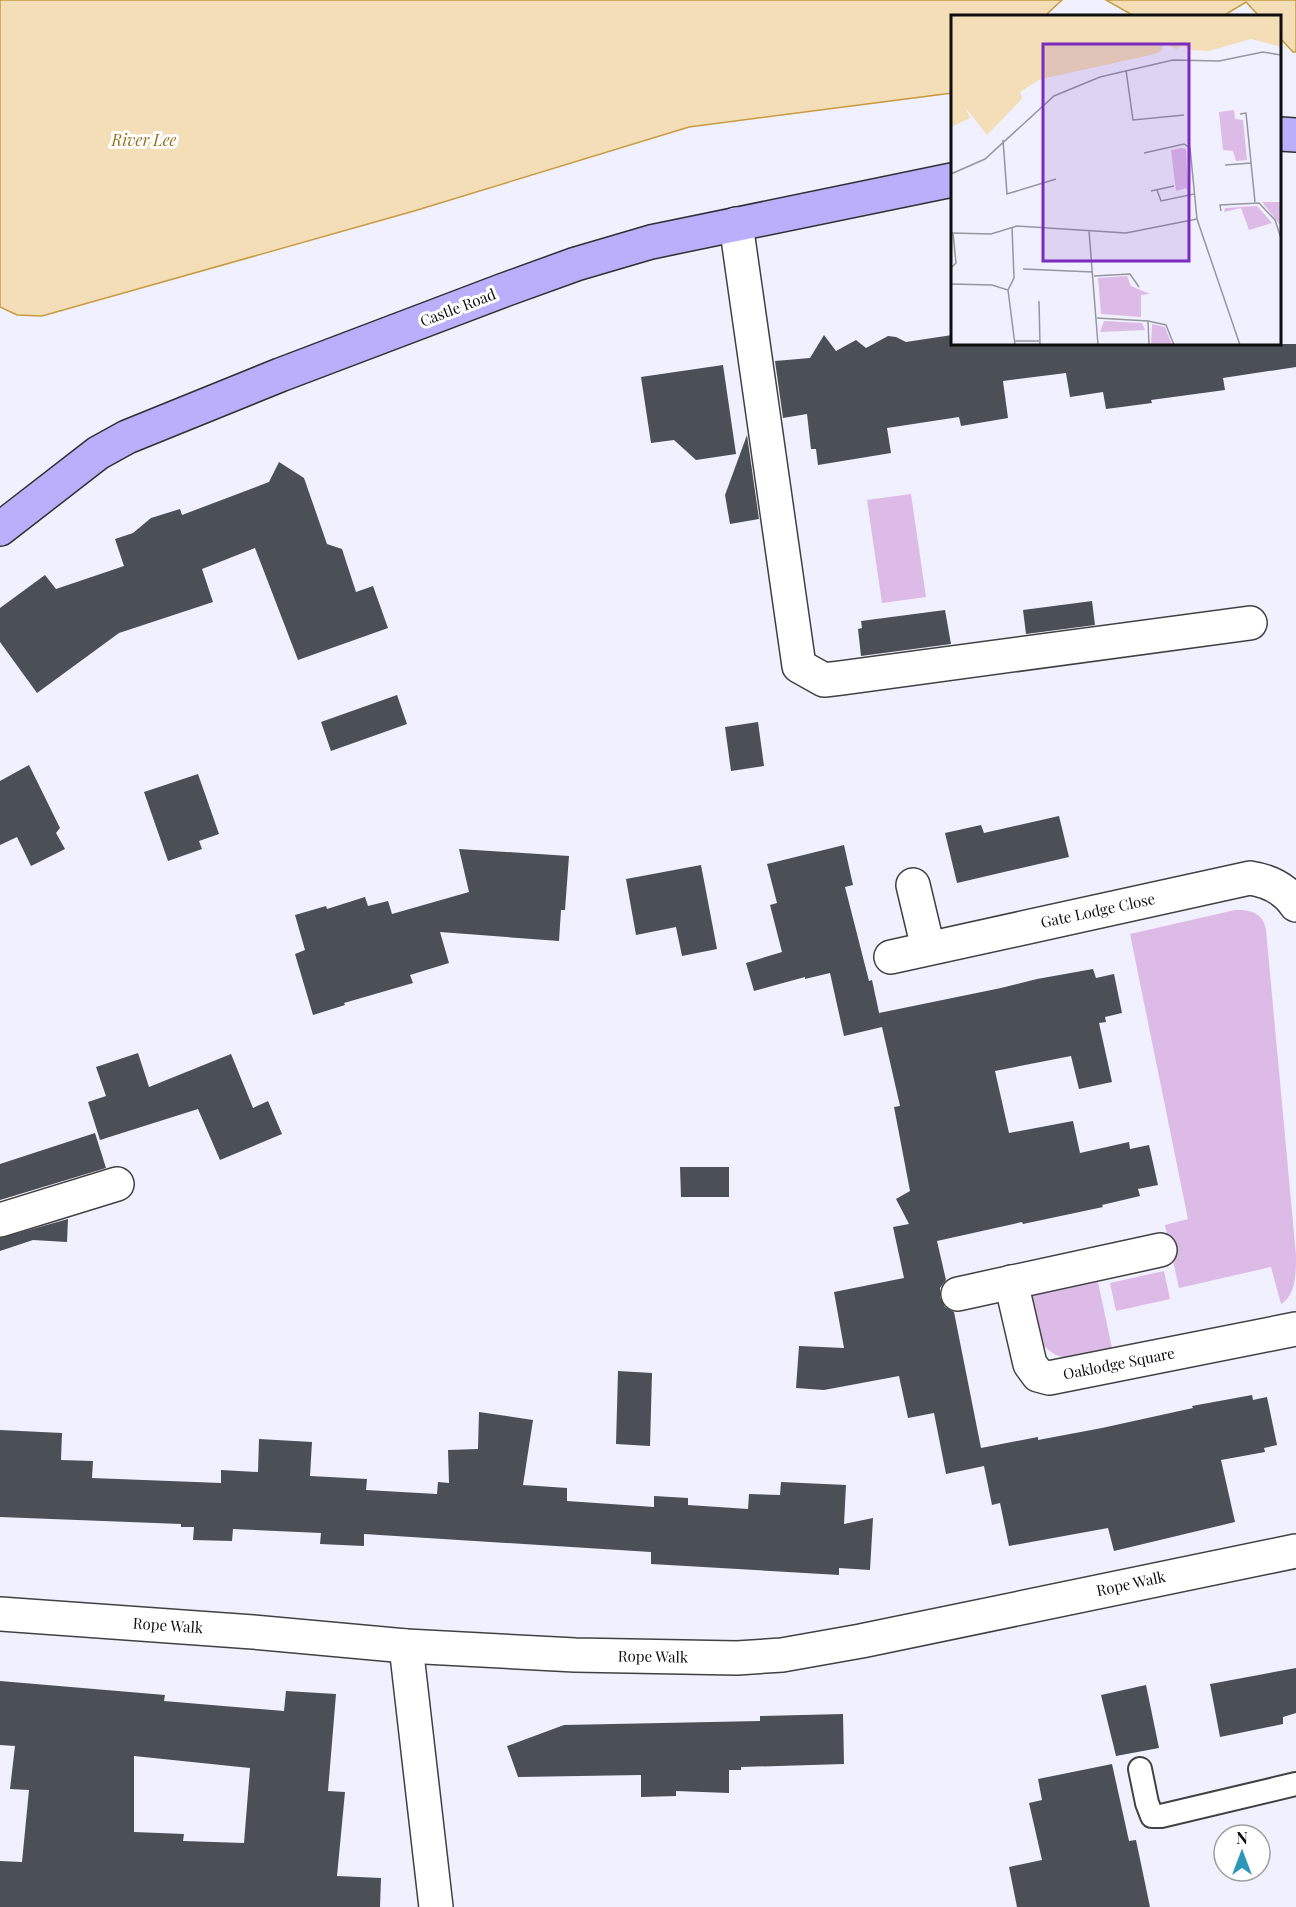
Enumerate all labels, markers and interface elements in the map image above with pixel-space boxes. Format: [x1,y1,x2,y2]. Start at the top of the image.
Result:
inset map [951,15,1281,345]
water label: River Lee [111,129,177,150]
street label: Castle Road [417,283,499,331]
street label: Gate Lodge Close [1039,888,1157,932]
street label: Oaklodge Square [1061,1342,1176,1384]
street label: Rope Walk [1094,1566,1168,1600]
street label: Rope Walk [132,1613,205,1637]
street label: Rope Walk [618,1645,689,1667]
north arrow [1212,1823,1272,1883]
text: N [1236,1827,1248,1848]

